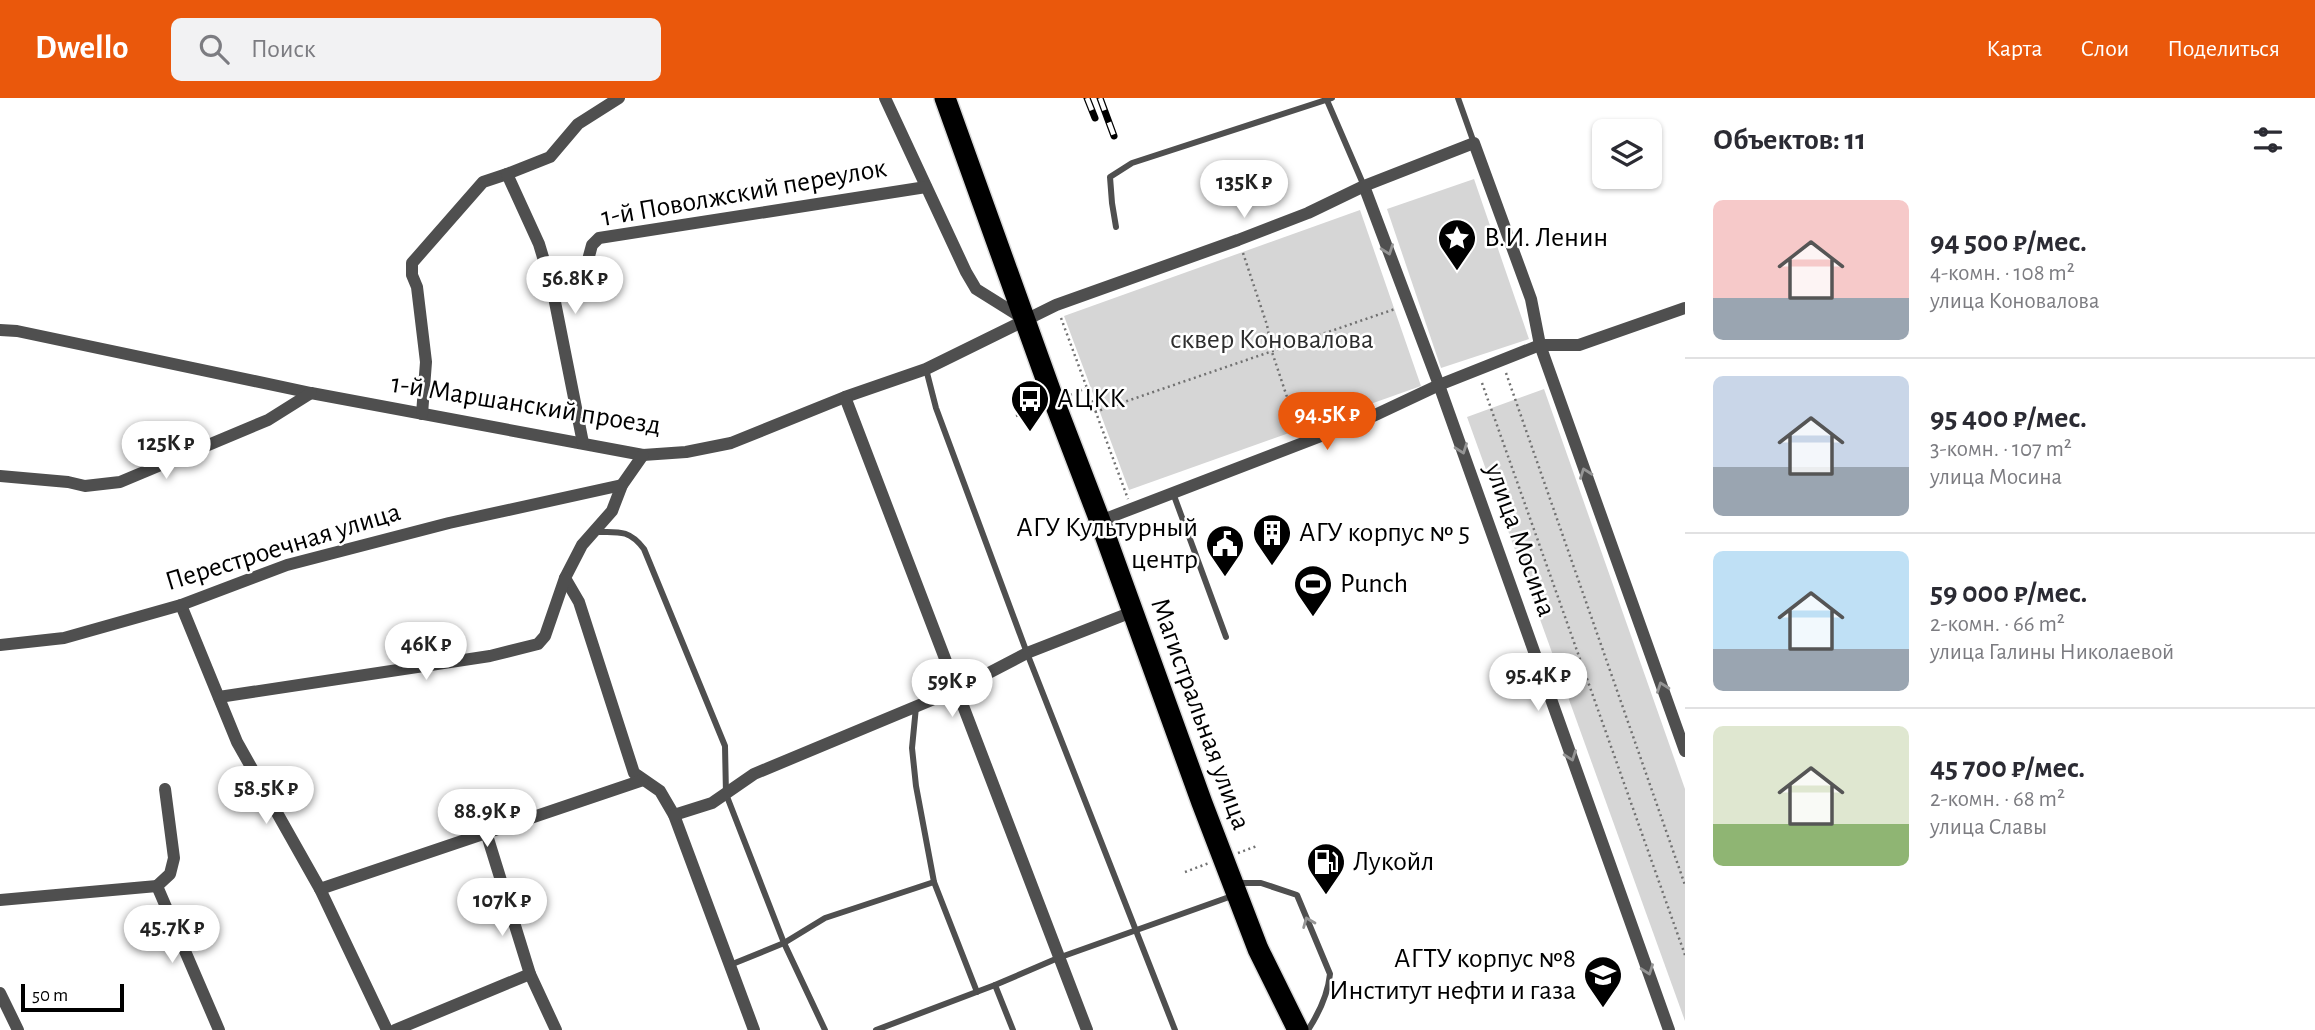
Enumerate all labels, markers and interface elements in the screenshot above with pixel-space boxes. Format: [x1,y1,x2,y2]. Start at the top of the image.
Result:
search box [171,18,661,81]
icon: search [195,30,233,68]
text: Dwello [35,32,129,65]
text: Поиск [251,36,316,62]
text: Карта [1986,37,2042,61]
text: Слои [2080,37,2129,61]
text: Поделиться [2167,37,2280,61]
map controls [1592,119,1662,189]
button: layers [1592,119,1662,189]
icon: filters [2249,121,2287,159]
text: Объектов: 11 [1713,125,1866,155]
street label: 1-й Поволжский переулок [599,154,889,232]
pin: 135K ₽ [1187,160,1301,220]
text: 135K ₽ [1216,171,1272,194]
place icon: В.И. Ленин [1436,217,1478,272]
place label: В.И. Ленин [1484,224,1608,252]
text: 94 500 ₽/мес. [1930,227,2087,257]
icon: home [1769,228,1853,312]
one-way arrow [1380,243,1394,255]
pin: 56.8K ₽ [510,256,640,316]
text: 4-комн. · 108 m² [1930,262,2075,285]
text: 56.8K ₽ [542,267,608,290]
text: улица Коновалова [1930,290,2100,313]
park label: сквер Коновалова [1170,326,1374,354]
street label: 1-й Маршанский проезд [389,370,663,440]
bus stop icon: АЦКК [1009,378,1051,433]
place label: АЦКК [1057,385,1126,413]
pin: 94.5K ₽ [1262,392,1392,452]
text: 94.5K ₽ [1294,403,1360,426]
text: 95 400 ₽/мес. [1930,403,2087,433]
icon: home [1769,404,1853,488]
pin: 125K ₽ [109,422,223,481]
text: 125K ₽ [138,432,194,455]
text: 3-комн. · 107 m² [1930,438,2072,461]
one-way arrow [1454,443,1468,455]
street label: улица Мосина [1479,459,1561,620]
text: улица Мосина [1930,466,2062,489]
one-way arrow [1579,467,1593,479]
street label: Перестроечная улица [162,498,404,596]
building icon: АГУ корпус № 5 [1251,512,1293,567]
place label: АГУ Культурный центр [1016,514,1198,574]
place label: АГУ корпус № 5 [1299,519,1470,547]
public building icon: АГУ Культурный центр [1204,523,1246,578]
sports icon: Punch [1292,563,1334,618]
place label: Punch [1340,570,1408,598]
text: 59 000 ₽/мес. [1930,578,2087,608]
icon: home [1769,579,1853,663]
street label: Магистральная улица [1145,594,1255,834]
text: 2-комн. · 66 m² [1930,613,2065,636]
pin: 46K ₽ [377,622,475,682]
text: 46K ₽ [401,633,451,656]
text: улица Галины Николаевой [1930,641,2174,664]
pin: 95.4K ₽ [1473,654,1603,713]
pin: 59K ₽ [903,660,1001,719]
text: 95.4K ₽ [1505,664,1571,687]
text: 59K ₽ [928,670,976,693]
one-way arrow [1656,681,1670,694]
one-way arrow [1563,749,1577,761]
text: 45 700 ₽/мес. [1930,753,2085,783]
icon: home [1769,754,1853,838]
pin: 58.5K ₽ [201,766,331,826]
text: 58.5K ₽ [234,777,298,800]
text: 2-комн. · 68 m² [1930,788,2065,811]
pin: 88.9K ₽ [422,790,552,849]
text: 88.9K ₽ [454,800,520,823]
text: улица Славы [1930,816,2047,839]
fuel station icon: Лукойл [1305,841,1347,896]
place label: Лукойл [1353,848,1434,876]
pin: 107K ₽ [445,878,559,938]
text: 107K ₽ [473,889,531,912]
pin: 45.7K ₽ [107,906,237,965]
text: 45.7K ₽ [140,916,204,939]
one-way arrow [1303,917,1317,929]
place label: АГТУ корпус №8 Институт нефти и газа [1329,945,1576,1005]
school or university icon: АГТУ корпус №8 Институт нефти и газа [1582,954,1624,1009]
one-way arrow [1639,964,1653,976]
scale bar [21,981,124,1013]
text: 50 m [32,986,68,1005]

